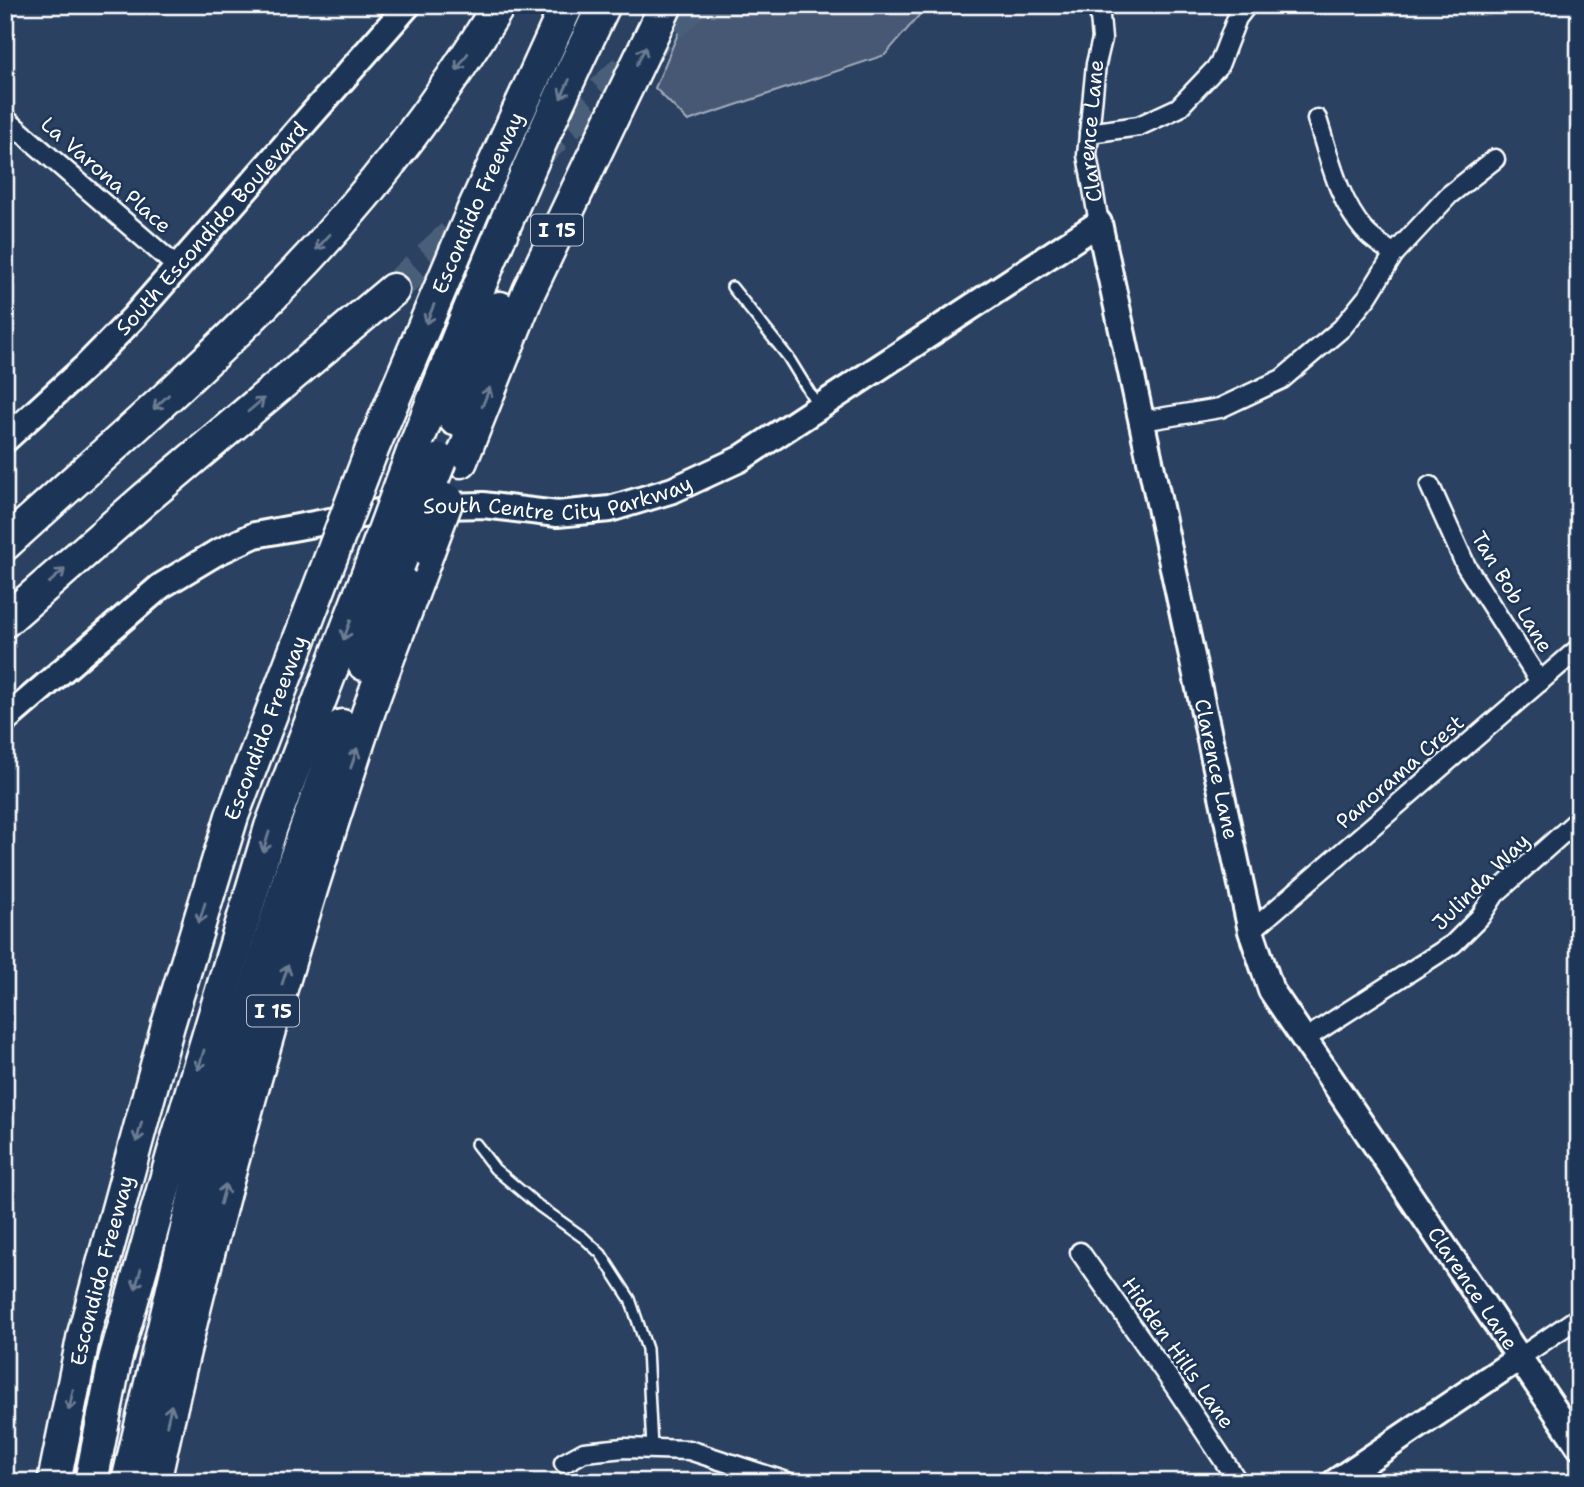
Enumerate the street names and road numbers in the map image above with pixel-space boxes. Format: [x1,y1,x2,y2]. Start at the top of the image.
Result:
street label: Clarence Lane [1072,58,1110,204]
street label: Escondido Freeway [426,108,530,298]
street label: La Varona Place [35,110,177,240]
street label: South Escondido Boulevard [110,115,313,342]
road number: I 15 [531,214,583,246]
street label: South Centre City Parkway [423,469,697,528]
street label: Tan Bob Lane [1465,526,1559,658]
street label: Escondido Freeway [218,632,314,825]
street label: Clarence Lane [1188,696,1245,842]
street label: Panorama Crest [1330,709,1470,835]
street label: Julinda Way [1426,827,1536,937]
road number: I 15 [247,995,299,1026]
street label: Escondido Freeway [64,1172,141,1368]
street label: Clarence Lane [1421,1221,1524,1356]
street label: Hidden Hills Lane [1115,1272,1241,1434]

